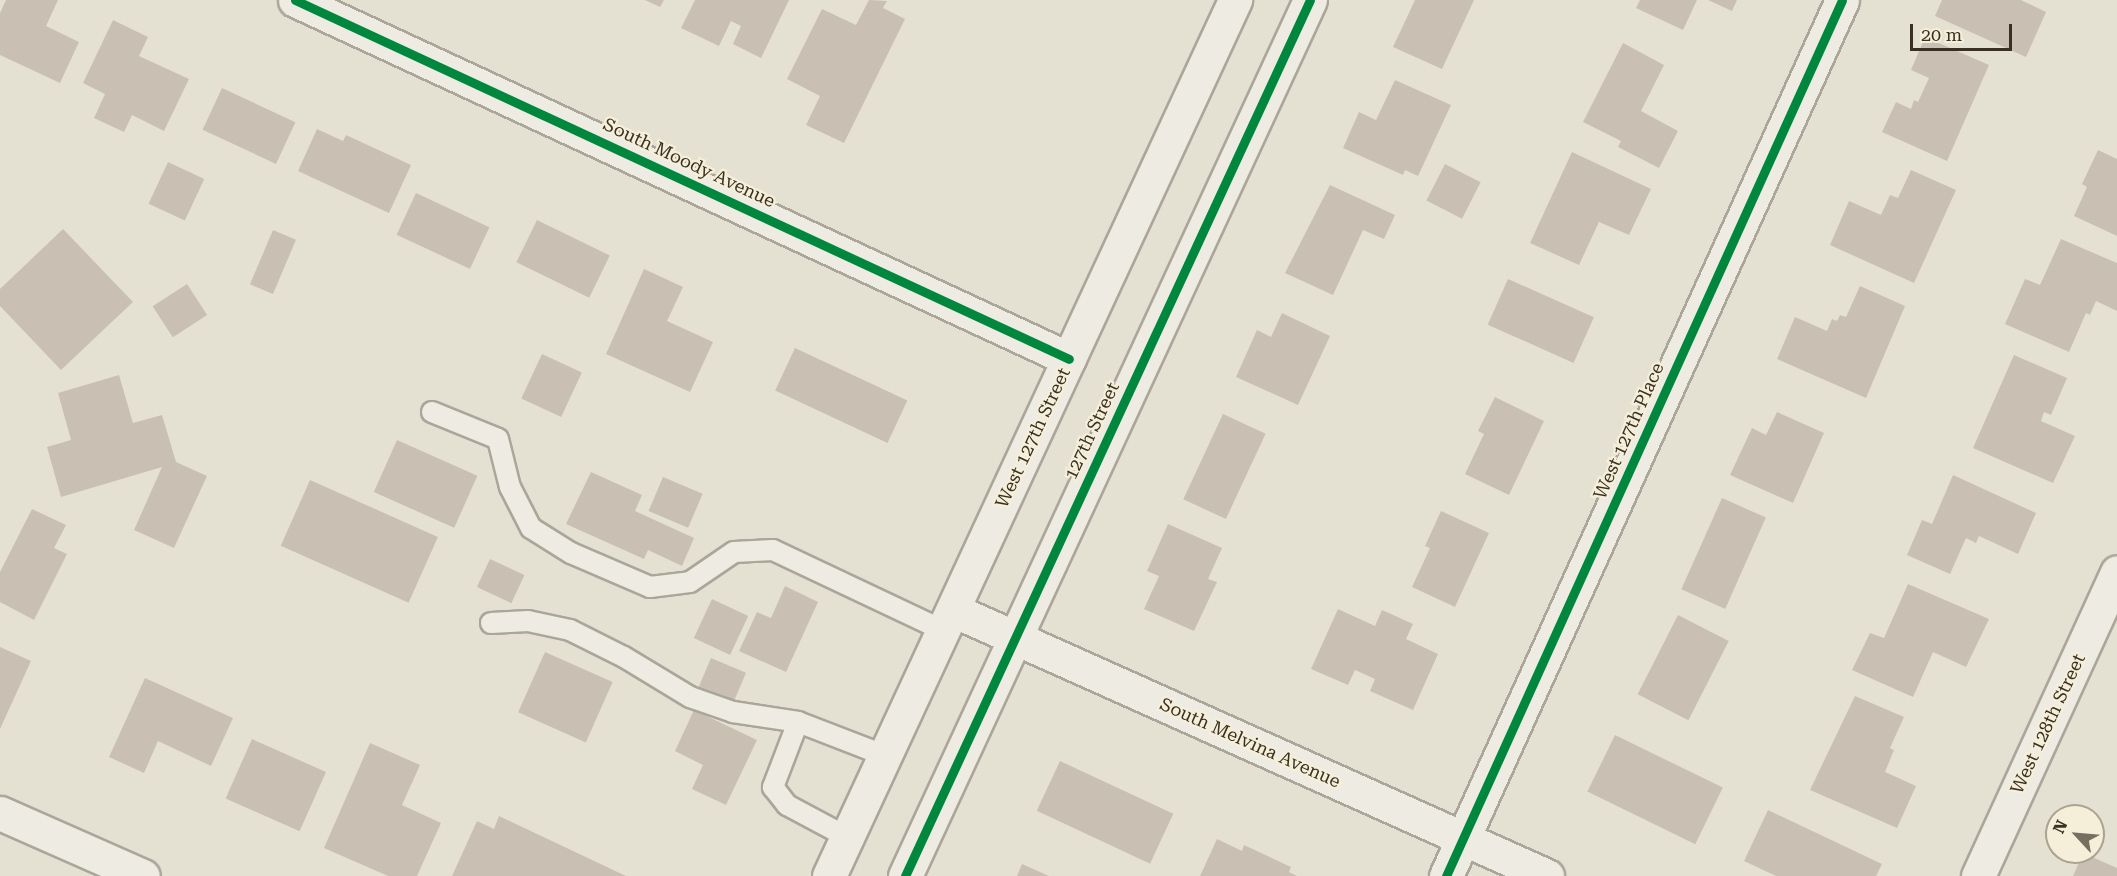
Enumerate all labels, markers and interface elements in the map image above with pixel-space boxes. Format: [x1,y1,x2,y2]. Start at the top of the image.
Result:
scale bar [1913,12,2015,50]
text: 20 m [1921,24,1962,45]
street label: South Moody Avenue [600,114,778,212]
street label: West 127th Place [1589,360,1669,502]
street label: West 127th Street [991,365,1075,511]
street label: 127th Street [1060,379,1124,483]
street label: West 128th Street [2006,651,2090,797]
street label: South Melvina Avenue [1156,693,1344,793]
north arrow [2045,804,2105,864]
text: N [2049,817,2071,836]

